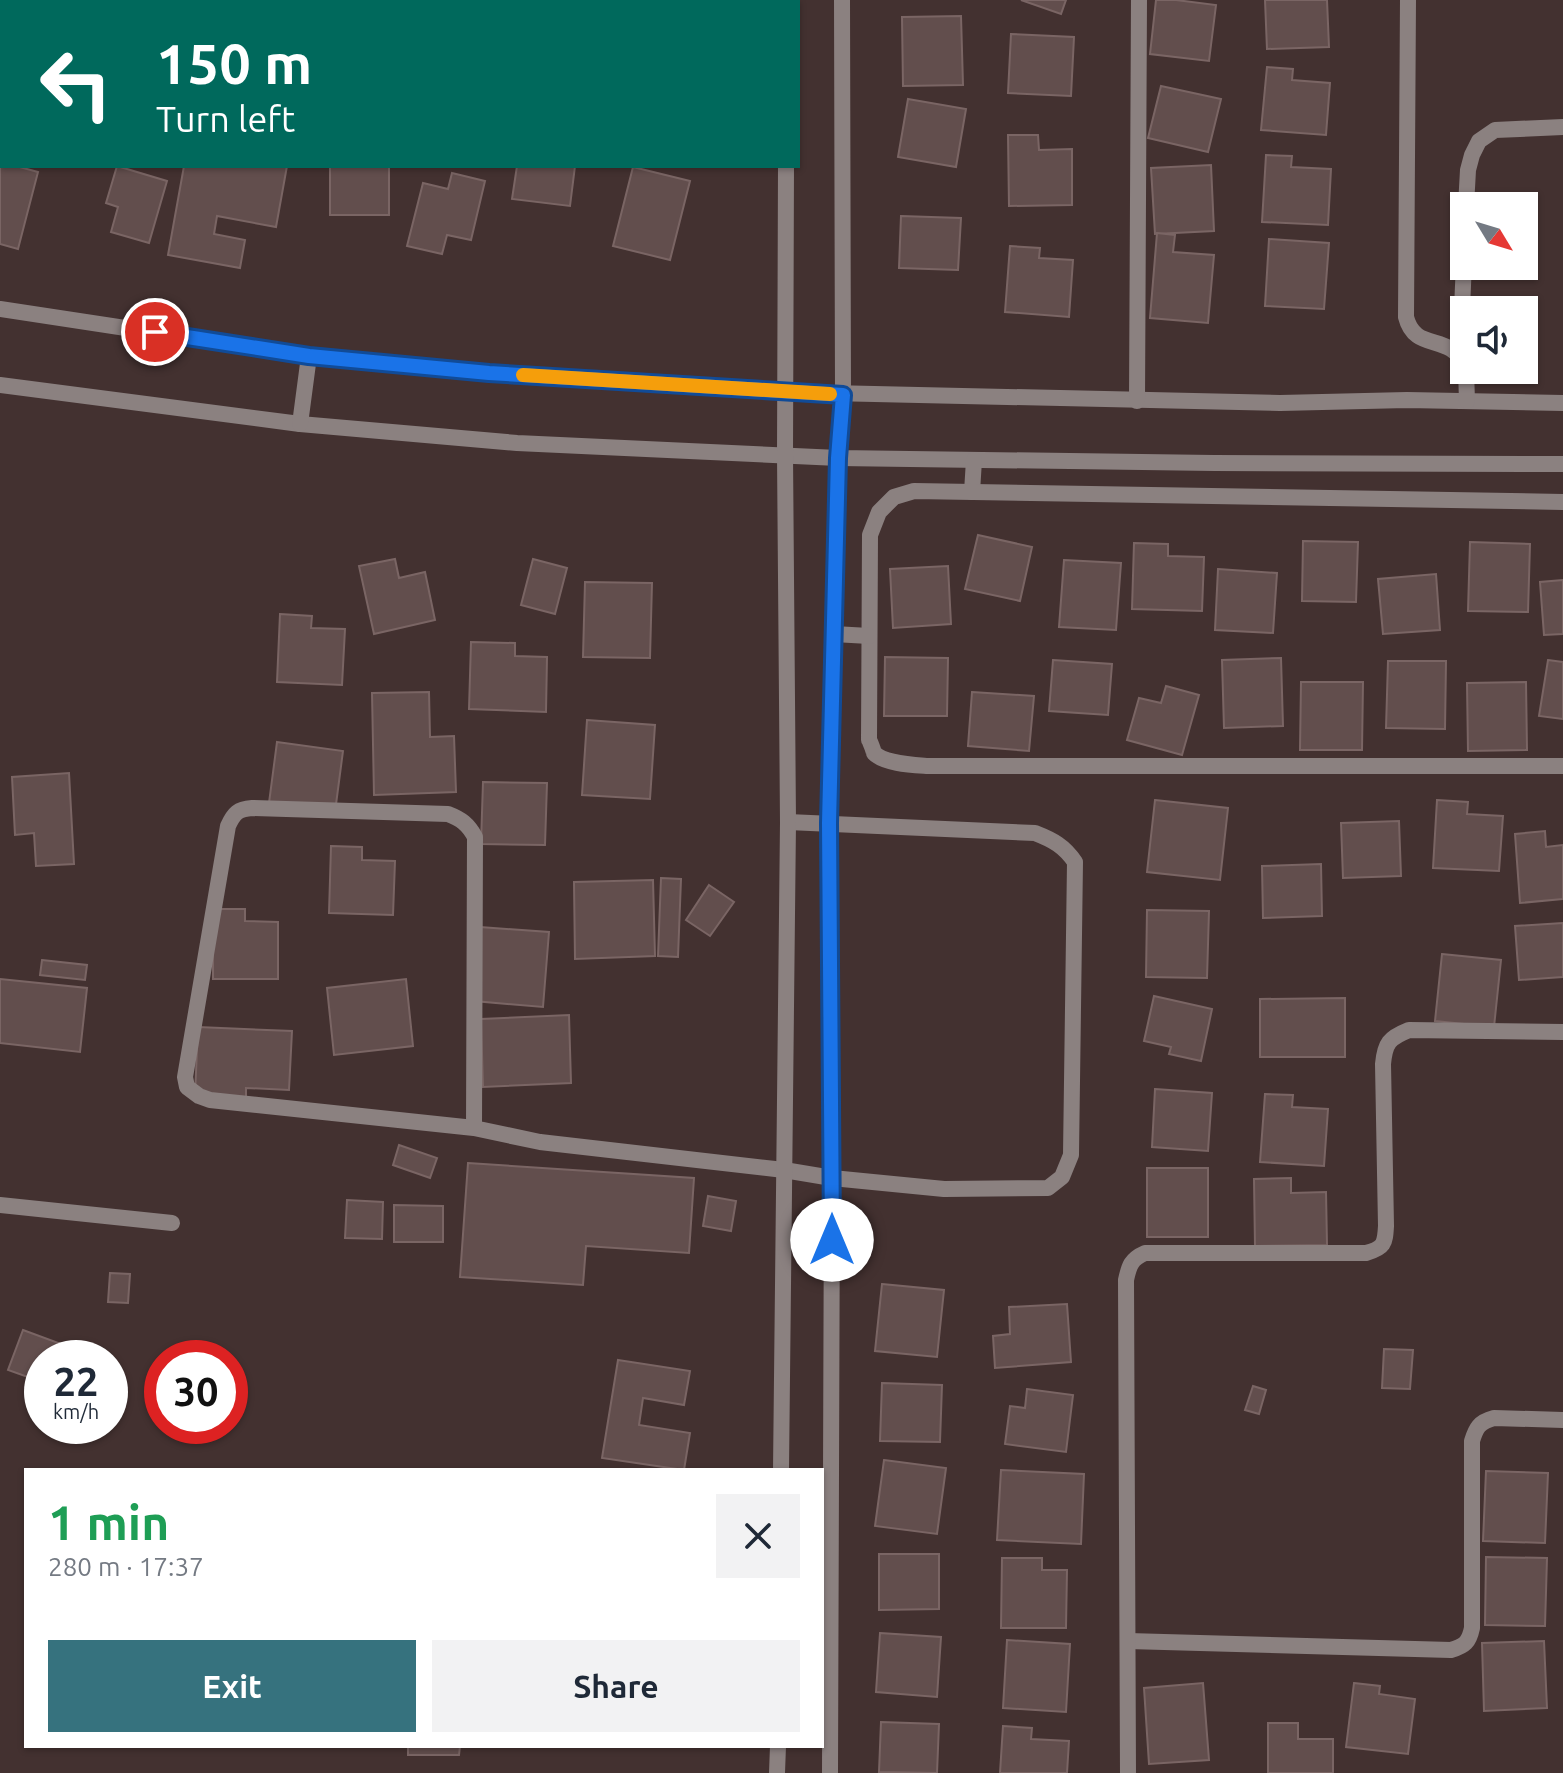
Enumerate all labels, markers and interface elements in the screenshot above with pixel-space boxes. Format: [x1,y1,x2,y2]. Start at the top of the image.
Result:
icon: left [24,32,128,136]
text: 150 m [156,32,312,95]
text: Turn left [156,98,295,139]
north arrow [1450,192,1538,280]
map controls [1450,192,1538,384]
button: sound [1450,296,1538,384]
pin [121,298,189,366]
icon: arrive [133,310,177,354]
position arrow [790,1198,874,1282]
speed limit sign: 30 [144,1340,248,1444]
text: 22 [53,1359,99,1404]
text: km/h [53,1400,99,1423]
button: close [716,1494,800,1578]
text: 1 min [48,1495,169,1549]
text: 280 m · 17:37 [48,1552,204,1581]
button: Exit [48,1640,416,1732]
button: Share [432,1640,800,1732]

